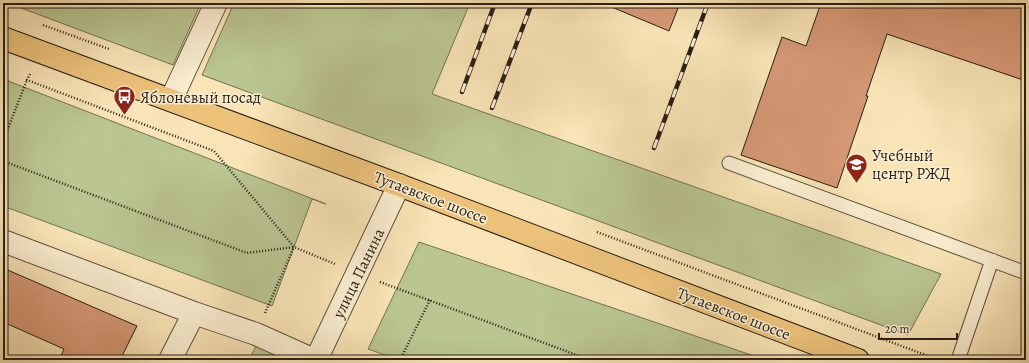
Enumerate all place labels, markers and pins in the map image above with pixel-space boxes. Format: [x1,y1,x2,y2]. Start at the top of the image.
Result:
bus stop icon: Яблоневый посад [112,84,138,117]
place label: Яблоневый посад [140,87,261,109]
place label: Учебный центр РЖД [872,145,950,185]
school or university icon: Учебный центр РЖД [843,151,869,184]

